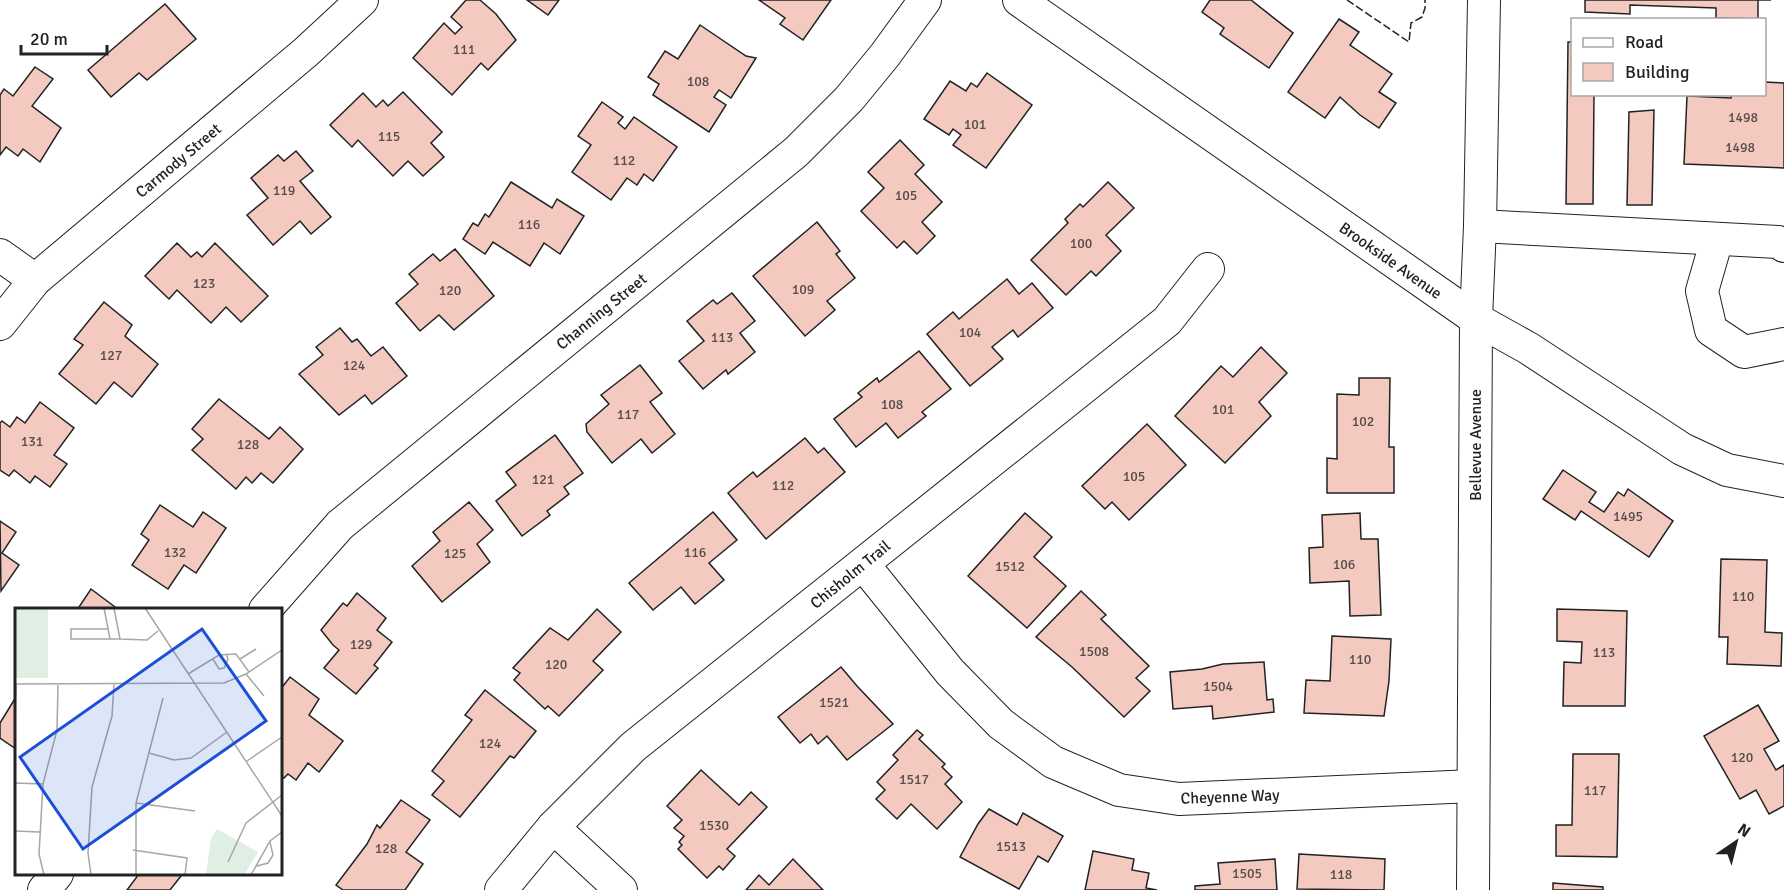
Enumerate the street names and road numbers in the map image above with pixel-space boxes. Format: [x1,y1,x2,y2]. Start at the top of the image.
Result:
street label: Carmody Street [132,119,226,202]
street label: Brookside Avenue [1335,218,1446,304]
street label: Channing Street [552,269,651,354]
street label: Bellevue Avenue [1466,389,1486,501]
street label: Chisholm Trail [806,536,895,613]
street label: Cheyenne Way [1180,785,1280,809]

